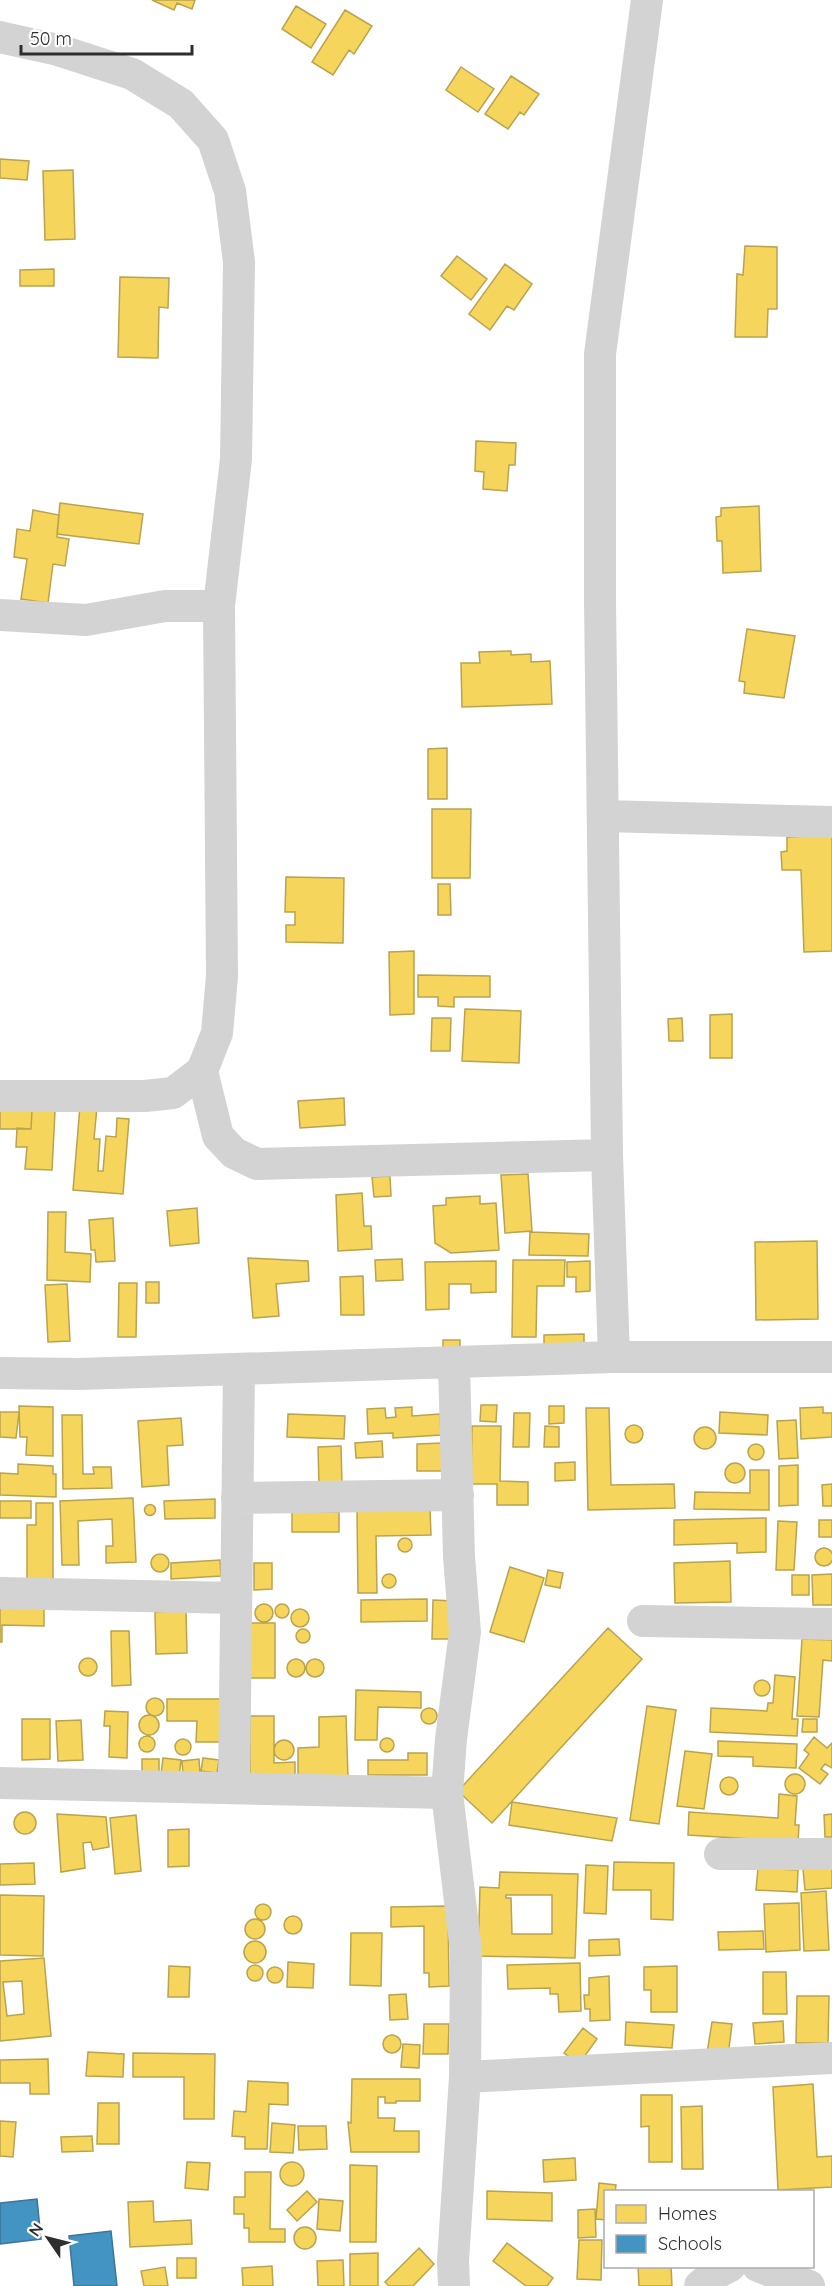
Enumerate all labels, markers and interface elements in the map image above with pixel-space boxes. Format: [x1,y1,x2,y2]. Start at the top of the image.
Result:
scale bar [21,18,192,56]
text: 50 m [30,27,72,50]
legend [604,2190,814,2268]
text: Homes [658,2202,717,2225]
north arrow [18,2208,78,2268]
text: N [24,2219,47,2240]
text: Schools [658,2232,722,2255]

